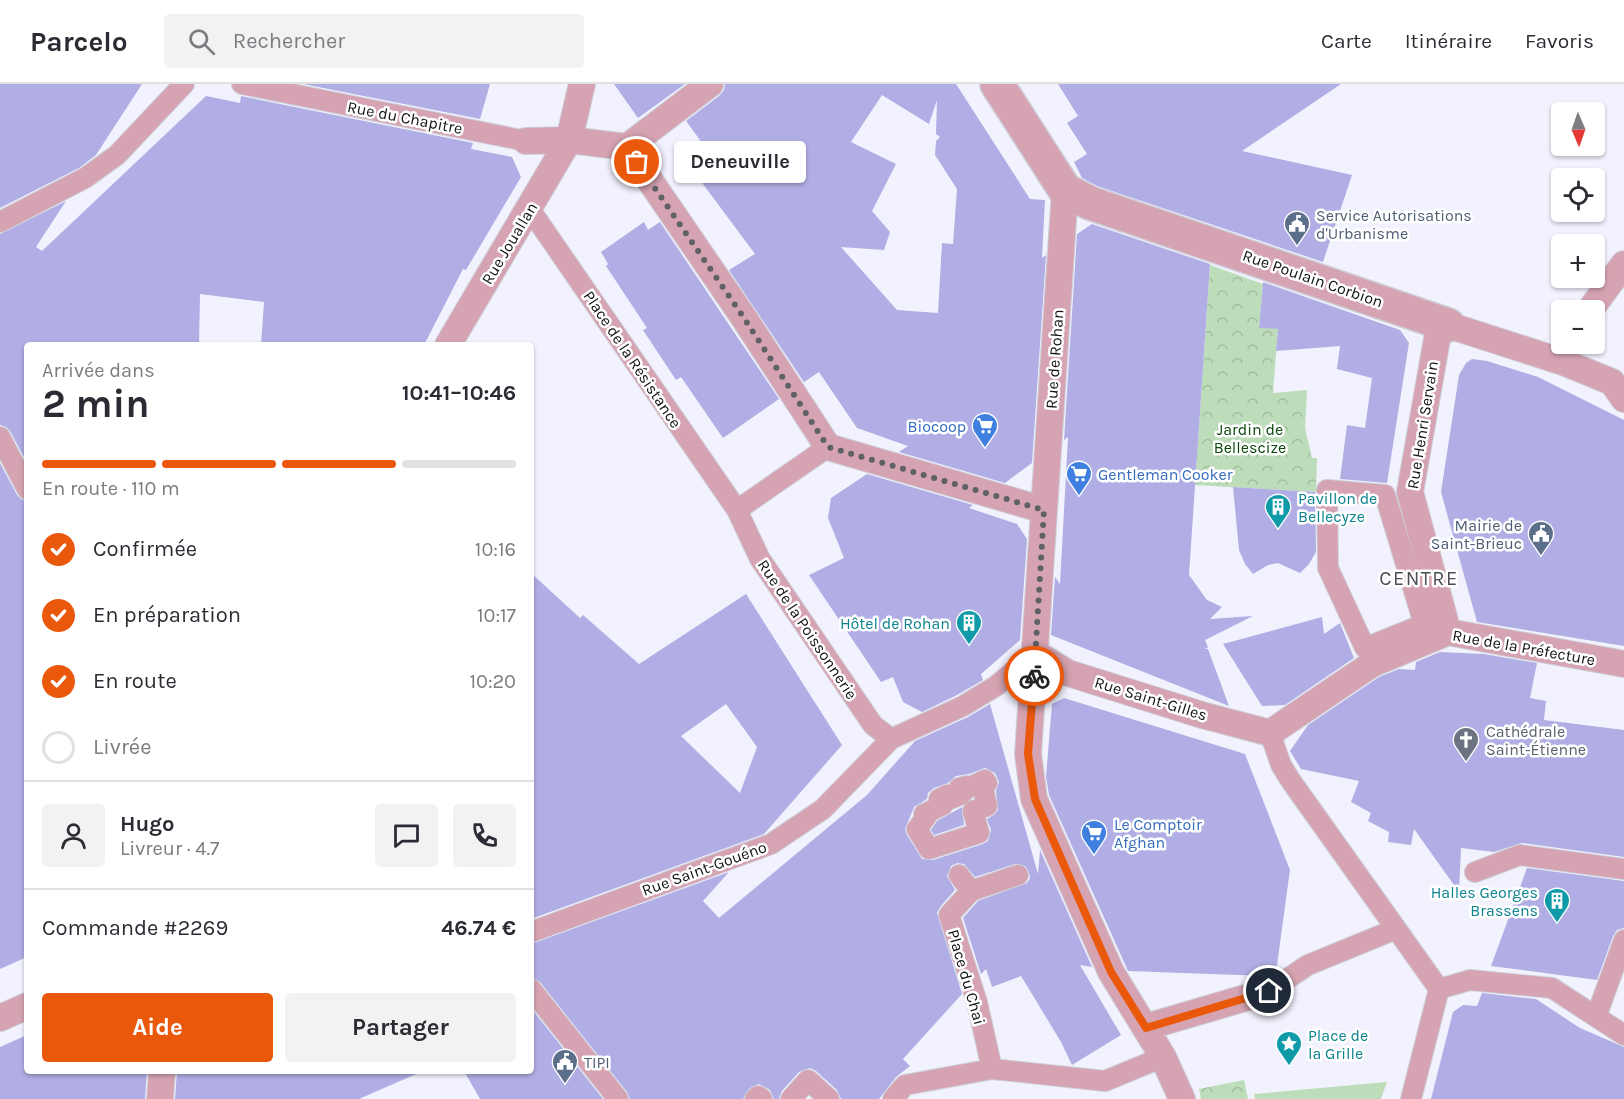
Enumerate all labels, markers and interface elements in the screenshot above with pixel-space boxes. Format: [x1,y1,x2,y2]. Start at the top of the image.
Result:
search box [164,14,584,68]
text: Parcelo [30,25,128,58]
icon: search [185,25,218,58]
text: Rechercher [233,28,345,54]
text: Carte [1321,29,1372,53]
text: Itinéraire [1405,29,1492,53]
text: Favoris [1525,29,1594,53]
street label: Rue du Chapitre [346,97,464,138]
north arrow [1551,102,1605,156]
map controls [1551,102,1605,354]
pin [611,136,662,187]
callout: Deneuville [673,141,805,183]
icon: bag [620,145,653,178]
text: Deneuville [690,150,790,173]
button: locate [1551,168,1605,222]
street label: Rue Jouallan [477,199,541,288]
place label: Service Autorisations d'Urbanisme [1316,206,1472,243]
public building icon: Service Autorisations d'Urbanisme [1282,209,1312,247]
button: + [1551,234,1605,288]
street label: Rue Poulain Corbion [1240,246,1386,311]
street label: Place de la Résistance [580,287,686,432]
button: − [1551,300,1605,354]
street label: Rue de Rohan [1042,309,1067,409]
text: Arrivée dans [42,359,155,382]
street label: Rue Henri Servain [1403,360,1442,490]
text: 10:41–10:46 [402,380,516,406]
text: 2 min [42,381,150,427]
supermarket icon: Biocoop [970,411,1000,449]
place label: Biocoop [907,417,966,436]
park label: Jardin de Bellescize [1214,420,1286,457]
supermarket icon: Gentleman Cooker [1064,459,1094,497]
place label: Gentleman Cooker [1098,465,1233,484]
text: En route · 110 m [42,477,180,500]
place label: Pavillon de Bellecyze [1298,489,1377,526]
building icon: Pavillon de Bellecyze [1263,492,1293,530]
place label: Mairie de Saint-Brieuc [1431,516,1522,553]
public building icon: Mairie de Saint-Brieuc [1526,519,1556,557]
icon: check [42,533,75,566]
text: Confirmée [93,536,197,562]
text: 10:16 [475,538,516,561]
street label: Rue de la Poissonnerie [754,556,861,703]
district label: CENTRE [1379,567,1459,590]
icon: check [42,599,75,632]
text: En préparation [93,602,241,628]
text: 10:17 [477,604,516,627]
building icon: Hôtel de Rohan [954,608,984,646]
place label: Hôtel de Rohan [840,614,950,633]
street label: Rue de la Préfecture [1451,626,1597,669]
courier [1004,646,1064,706]
icon: bike [1018,660,1051,693]
icon: check [42,665,75,698]
text: En route [93,668,177,694]
text: 10:20 [469,670,516,693]
street label: Rue Saint-Gilles [1092,672,1209,725]
place label: Cathédrale Saint-Étienne [1486,722,1586,759]
church icon: Cathédrale Saint-Étienne [1451,725,1481,763]
text: Livrée [93,734,151,760]
button: person [42,804,105,867]
button: chat [375,804,438,867]
button: phone [453,804,516,867]
text: Hugo [120,811,175,837]
place label: Le Comptoir Afghan [1114,815,1202,852]
supermarket icon: Le Comptoir Afghan [1079,818,1109,856]
text: Livreur · 4.7 [120,837,219,860]
street label: Rue Saint-Gouéno [639,837,769,900]
place label: Halles Georges Brassens [1431,883,1538,920]
building icon: Halles Georges Brassens [1542,886,1572,924]
text: Commande #2269 [42,915,228,941]
text: 46.74 € [441,915,516,941]
street label: Place du Chai [944,927,989,1027]
pin [1243,965,1294,1016]
icon: home [1252,974,1285,1007]
button: Aide [42,993,273,1062]
button: Partager [285,993,516,1062]
place label: Place de la Grille [1308,1026,1368,1063]
place icon: Place de la Grille [1274,1029,1304,1067]
public building icon: TIPI [550,1047,580,1085]
place label: TIPI [584,1053,610,1072]

